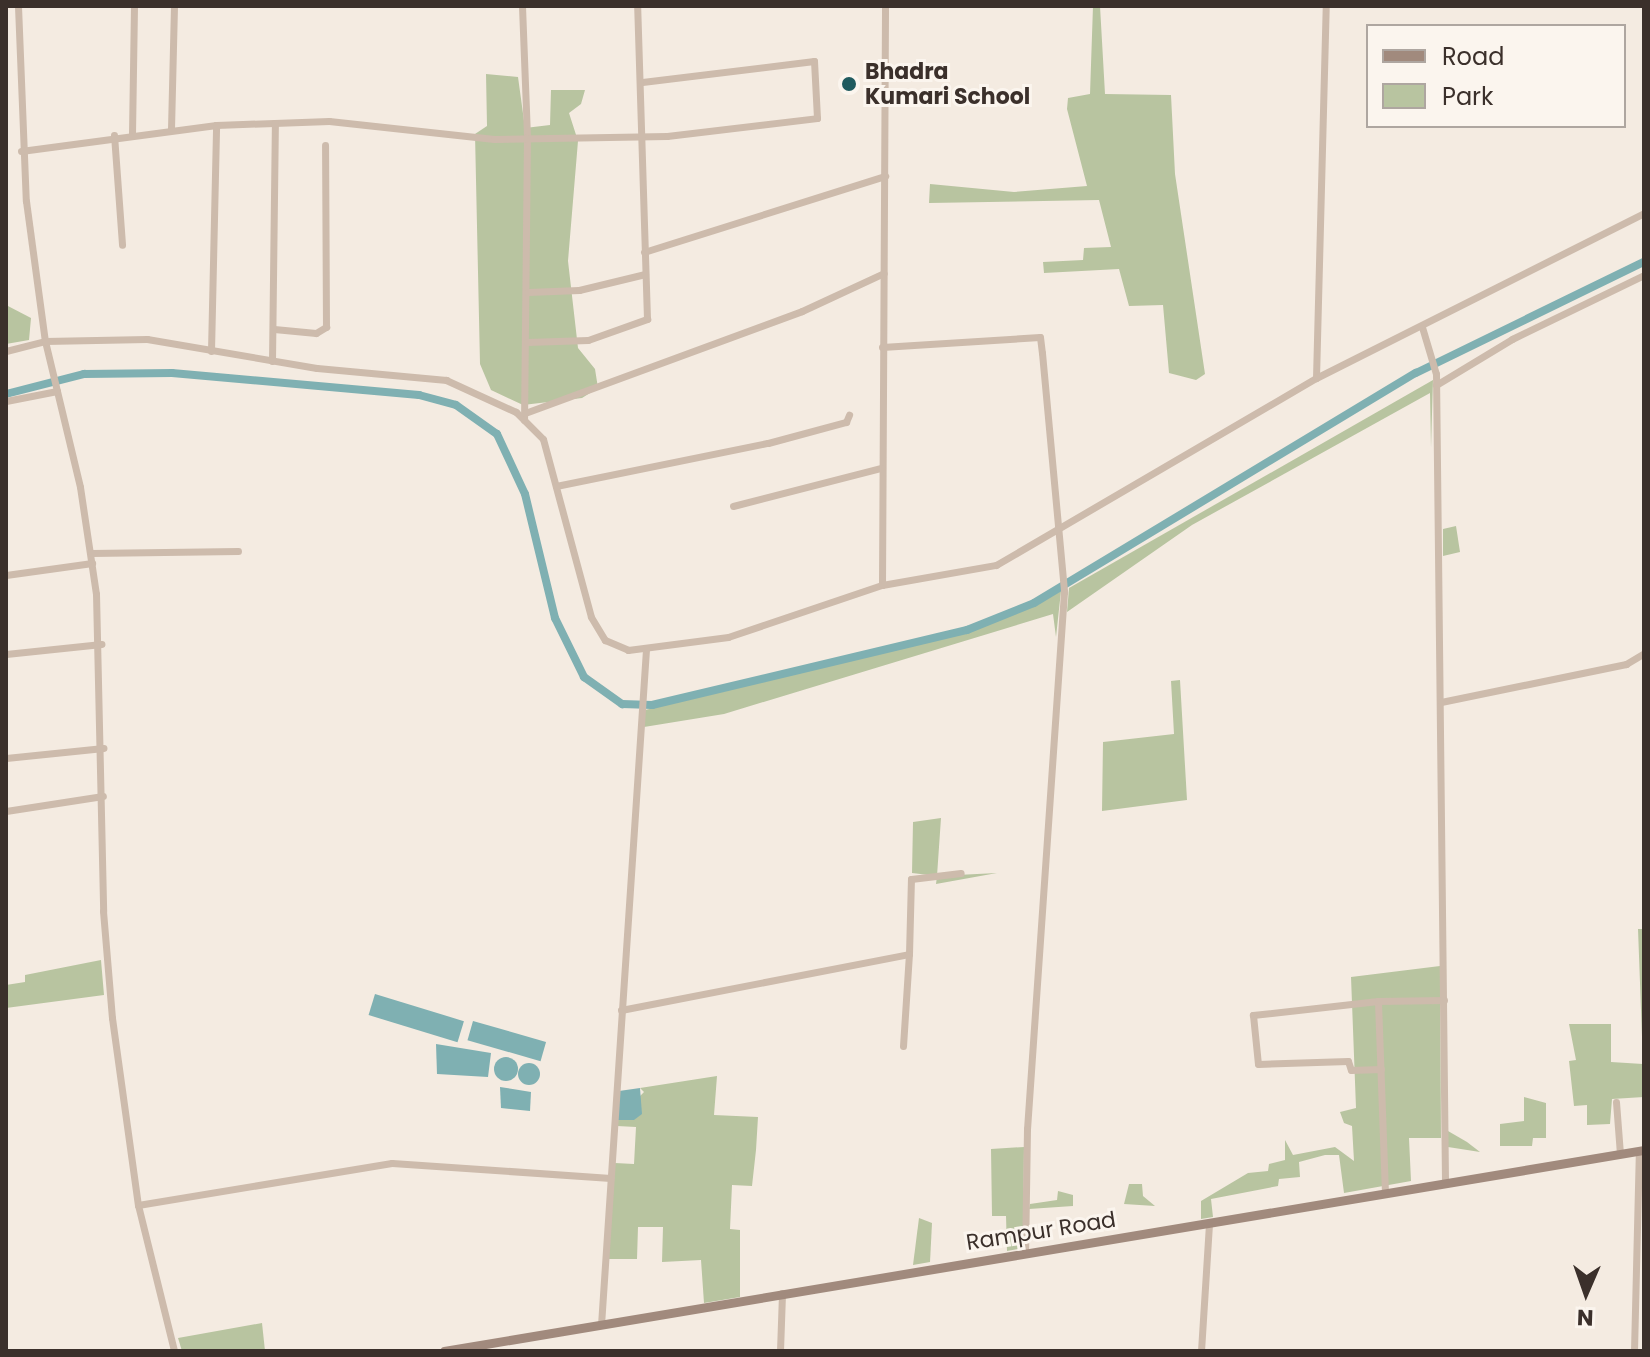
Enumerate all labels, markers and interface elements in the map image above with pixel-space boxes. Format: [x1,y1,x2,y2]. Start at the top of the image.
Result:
legend [1366,24,1626,128]
text: Road [1442,40,1504,73]
place label: Bhadra Kumari School [865,58,1030,110]
marker: Bhadra Kumari School [840,75,858,93]
text: Park [1442,80,1493,113]
street label: Rampur Road [964,1206,1118,1256]
north arrow [1546,1253,1626,1333]
text: N [1576,1302,1594,1333]

